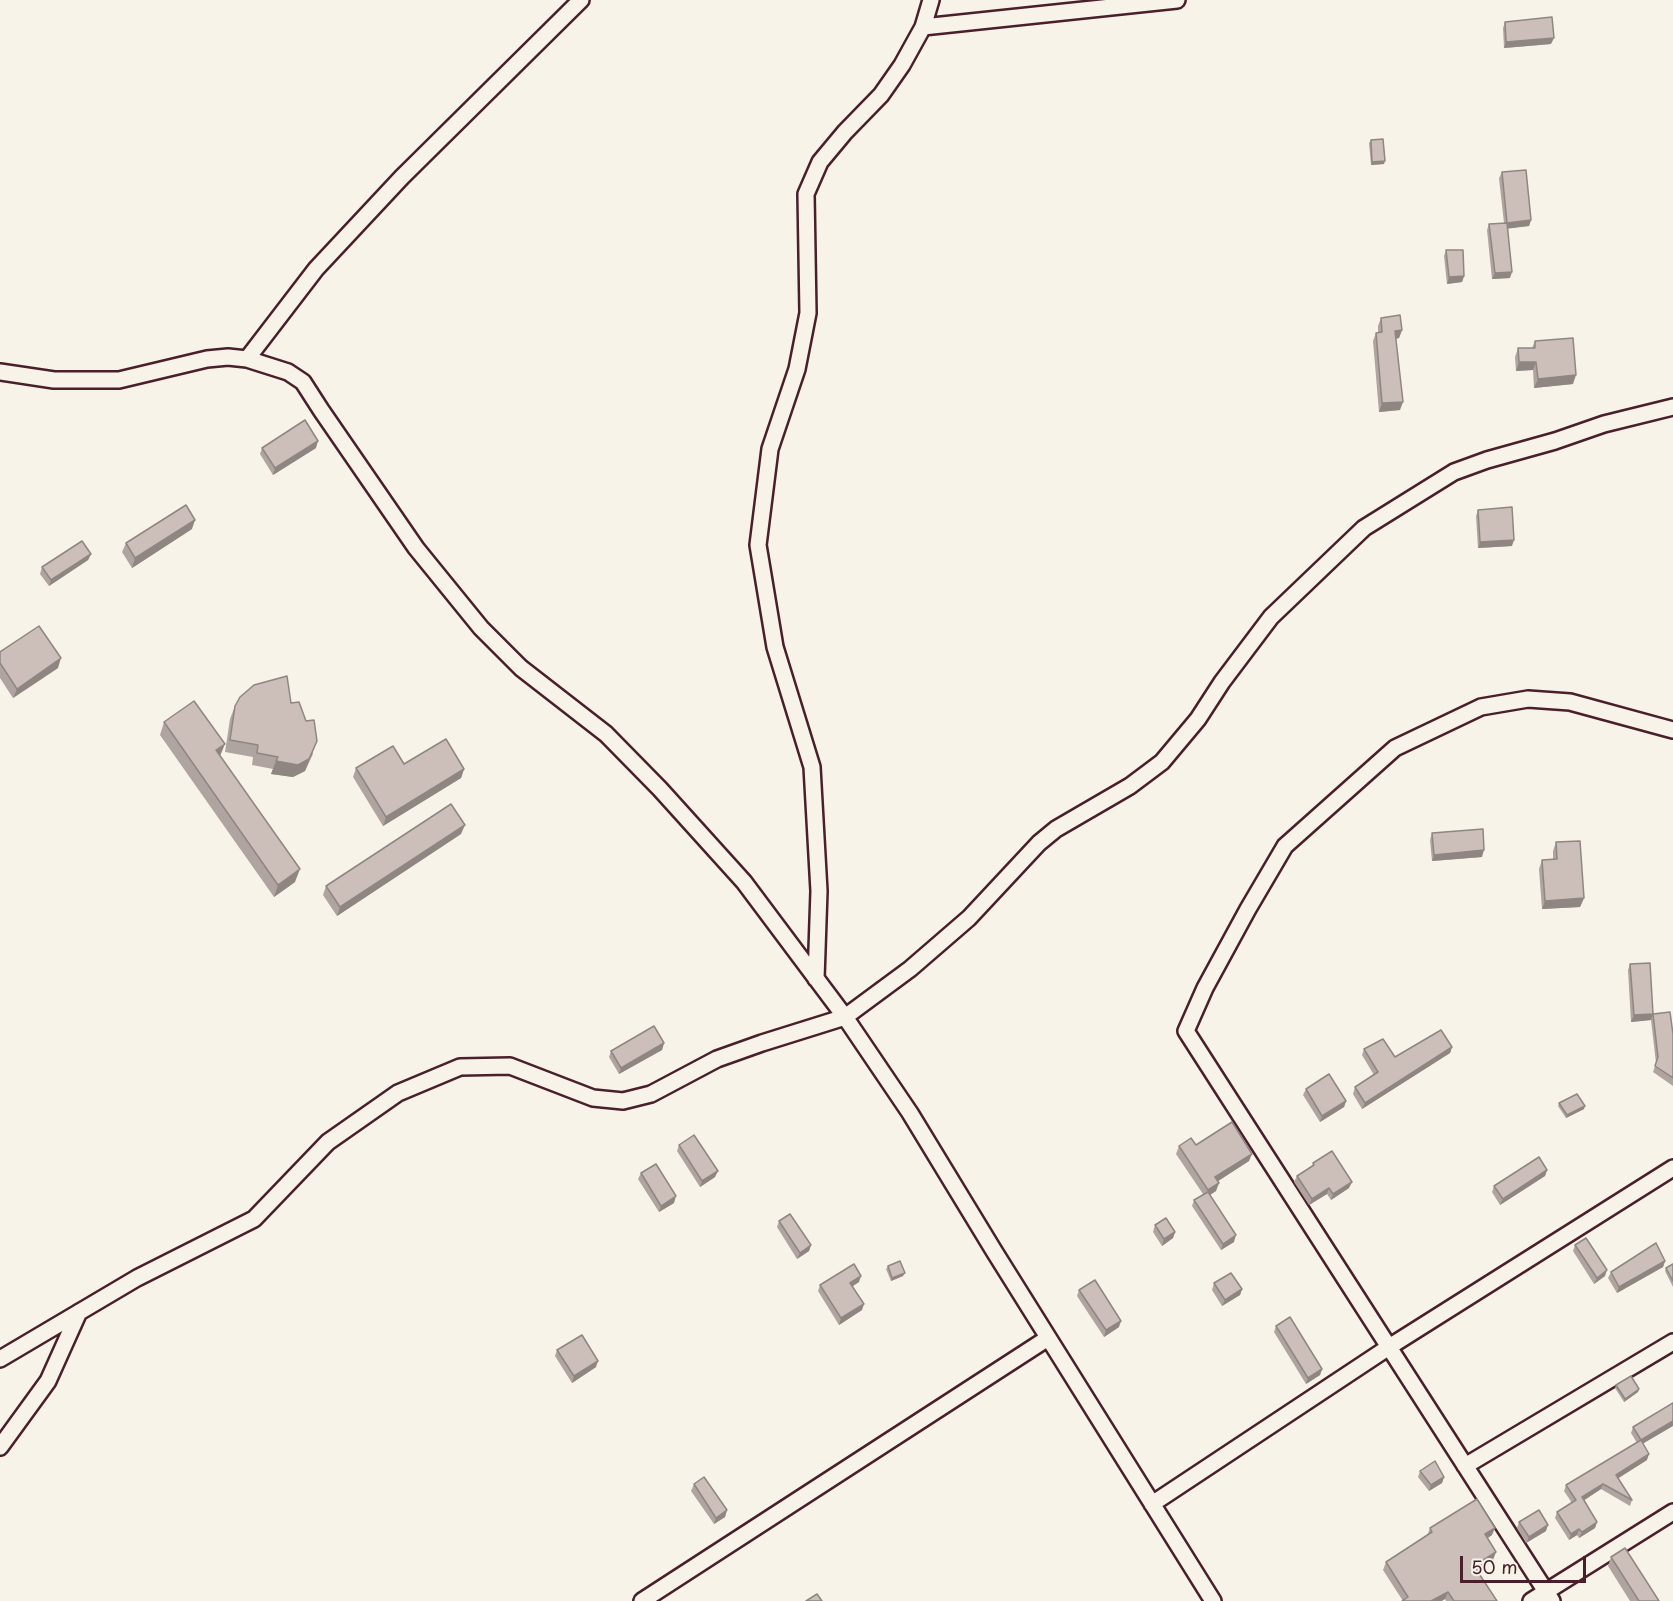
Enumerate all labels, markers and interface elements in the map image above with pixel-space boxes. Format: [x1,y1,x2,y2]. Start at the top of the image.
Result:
scale bar [1463,1544,1589,1582]
text: 50 m [1471,1553,1518,1580]

